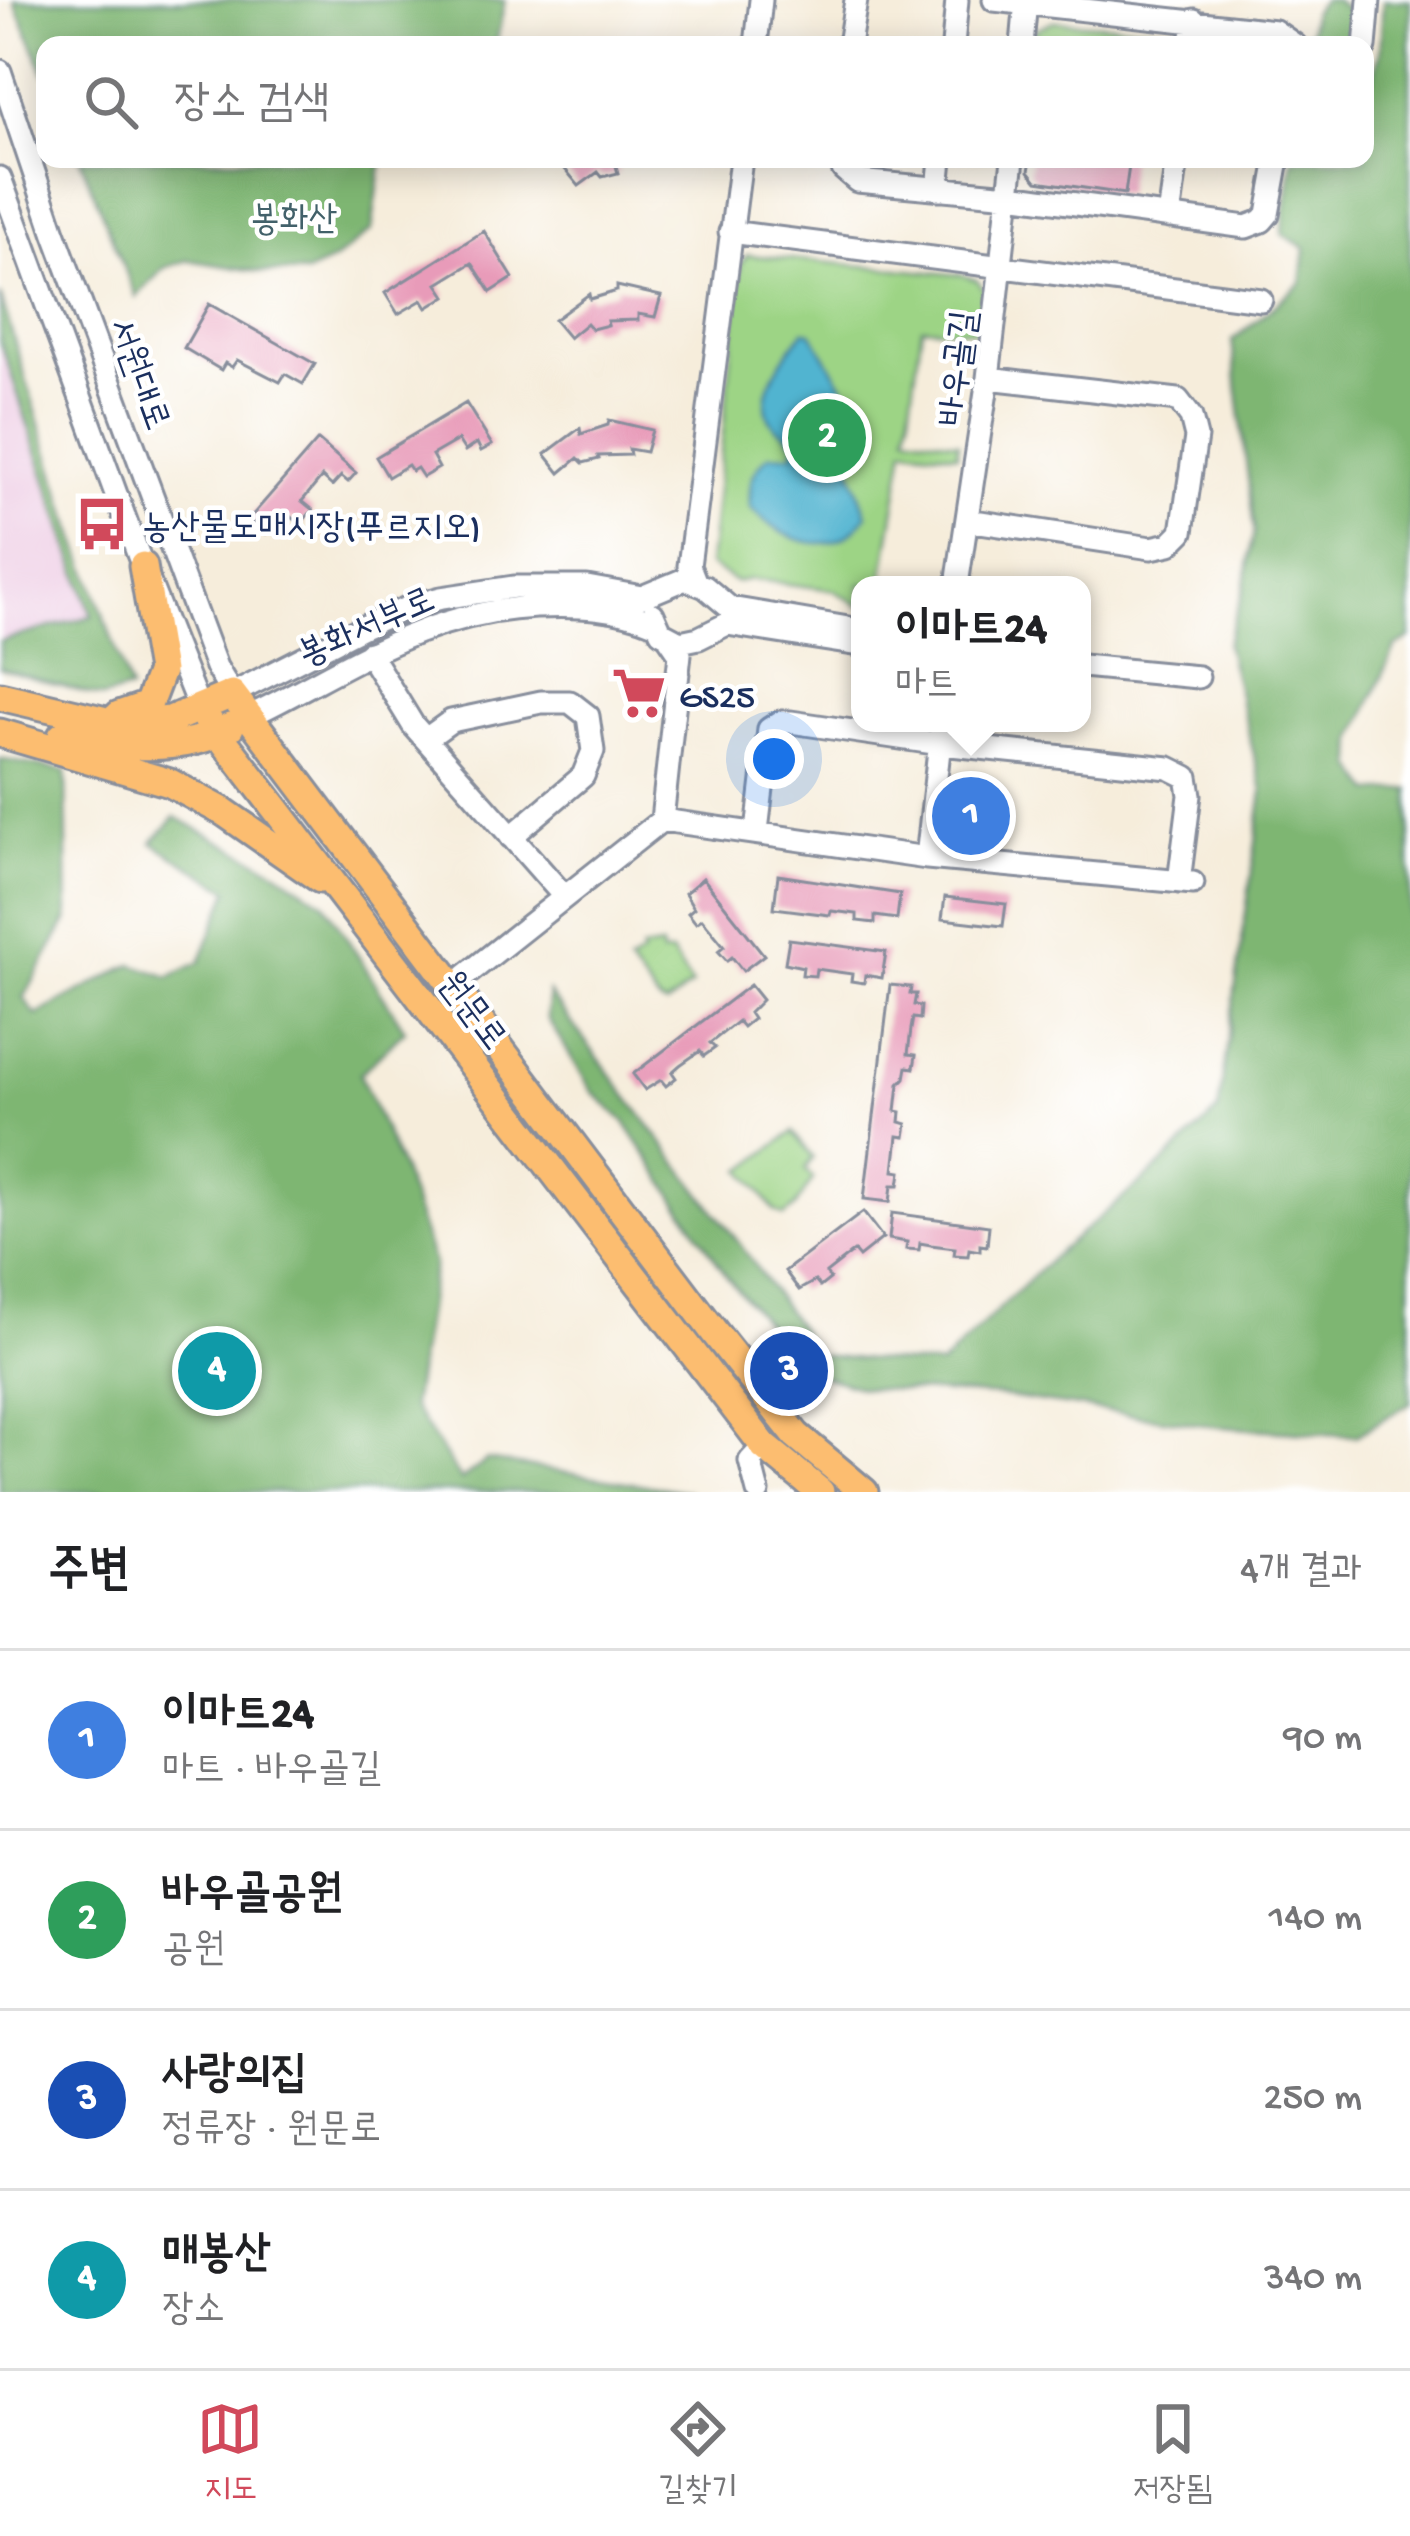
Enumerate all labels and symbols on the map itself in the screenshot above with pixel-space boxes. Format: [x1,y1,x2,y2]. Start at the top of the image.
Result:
park label: 봉화산 [251,201,337,244]
street label: 바우골길 [933,309,990,429]
street label: 서원대로 [96,313,176,437]
pin: 2 [788,393,866,483]
bus stop icon: 농산물도매시장(푸르지오) [73,495,131,553]
place label: 농산물도매시장(푸르지오) [142,509,481,552]
street label: 봉화서부로 [293,581,443,679]
supermarket icon: GS25 [610,664,668,722]
place label: GS25 [679,678,755,721]
your location [744,729,804,789]
pin: 1 [932,771,1010,861]
street label: 원문로 [426,965,513,1061]
pin: 4 [178,1326,256,1416]
pin: 3 [750,1326,828,1416]

